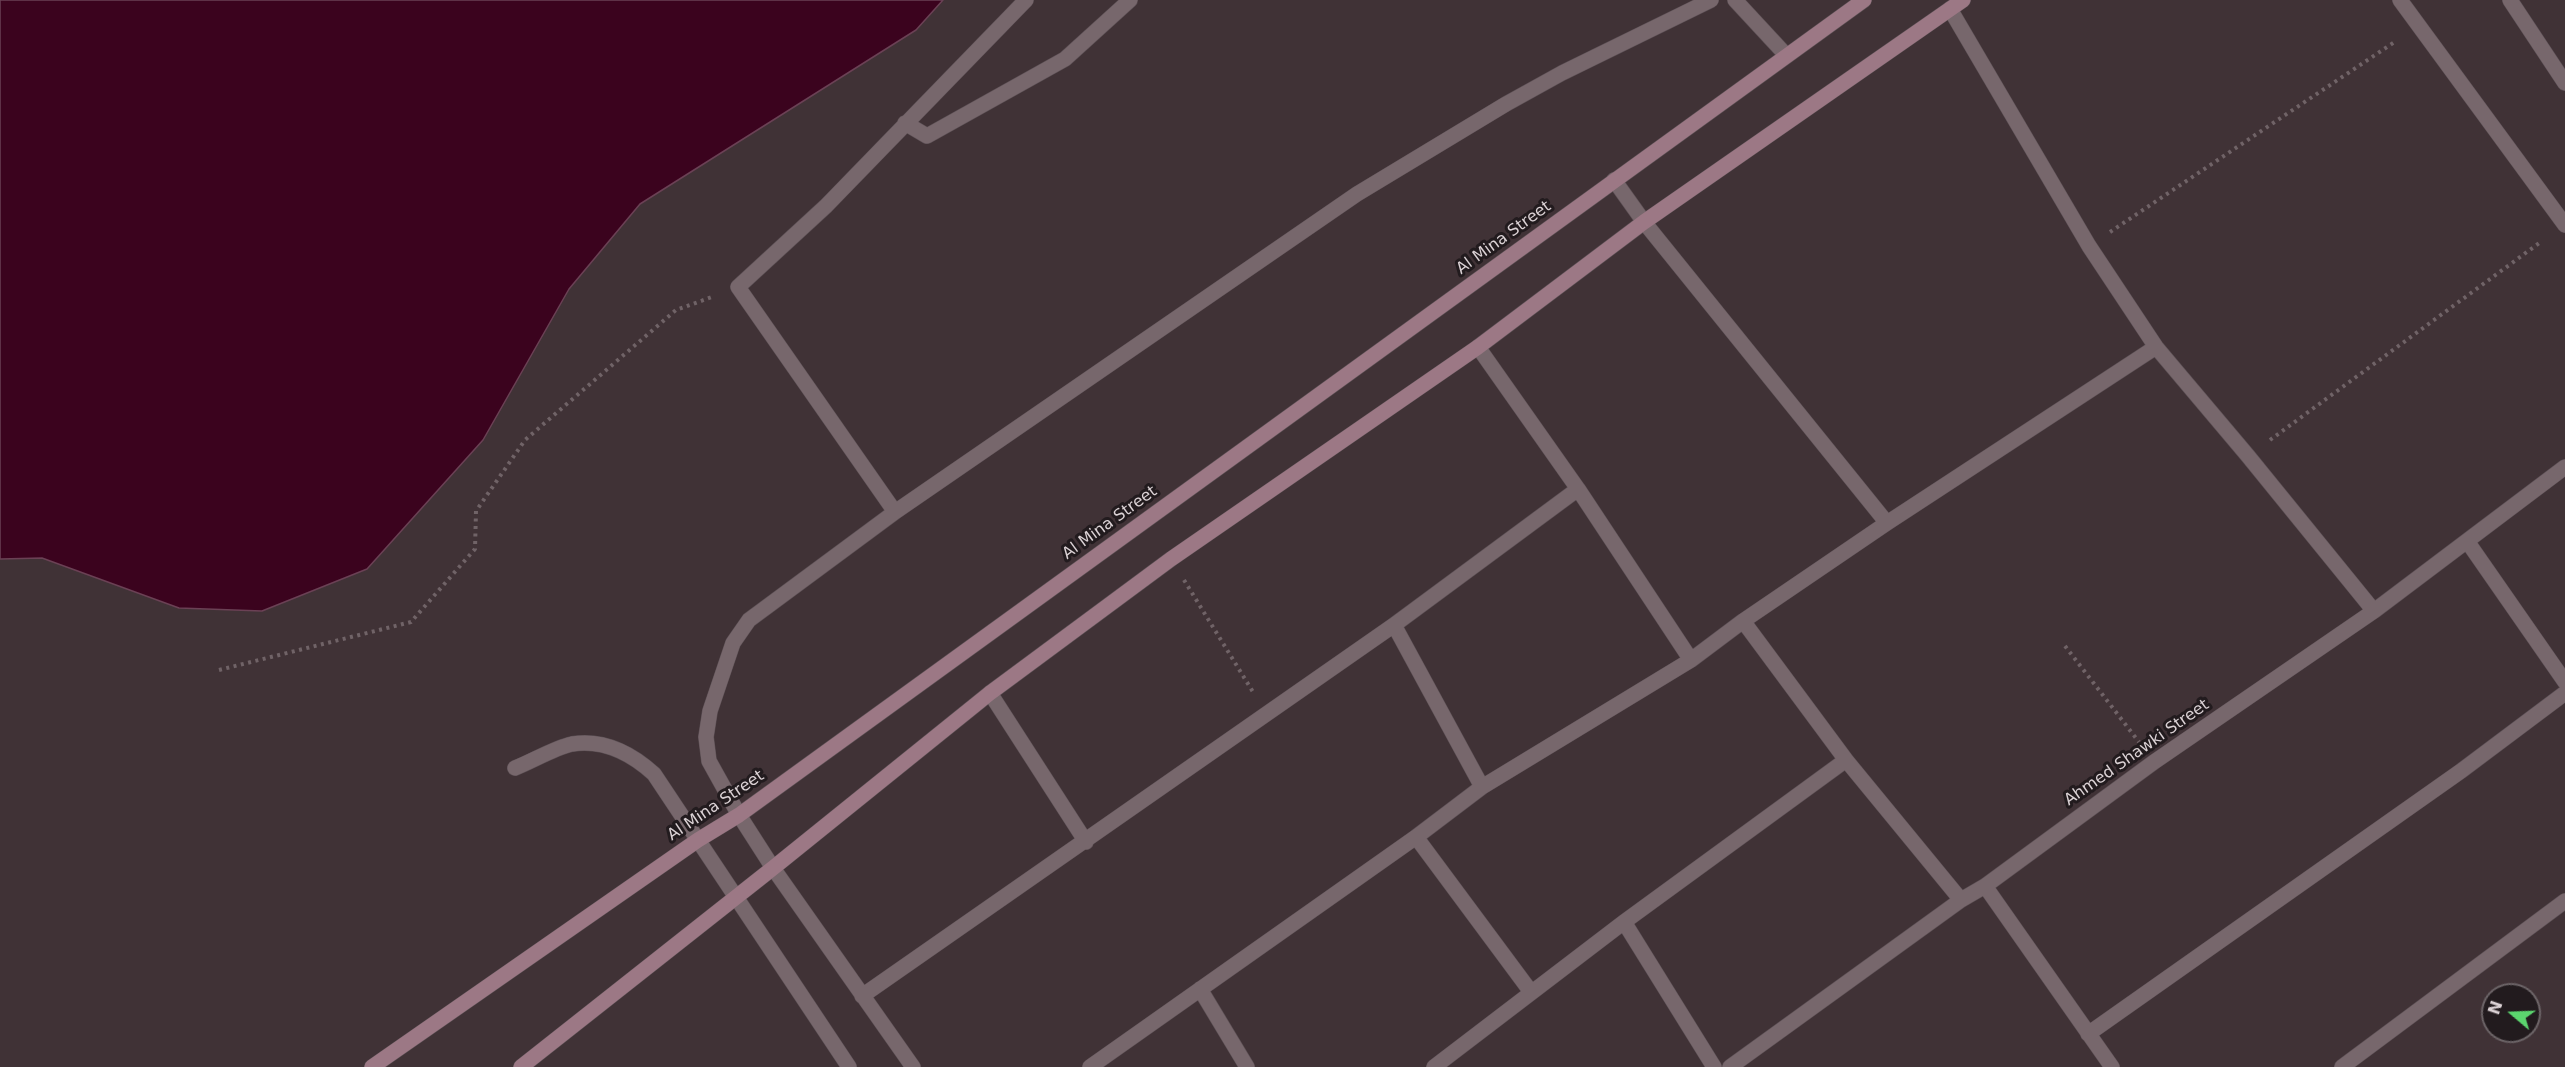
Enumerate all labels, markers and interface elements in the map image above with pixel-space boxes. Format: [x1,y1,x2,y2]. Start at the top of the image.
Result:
street label: Al Mina Street [1453,197,1555,279]
street label: Al Mina Street [1059,482,1161,564]
street label: Ahmed Shawki Street [2061,696,2213,810]
street label: Al Mina Street [664,767,768,845]
north arrow [2481,983,2541,1043]
text: N [2484,998,2507,1017]

